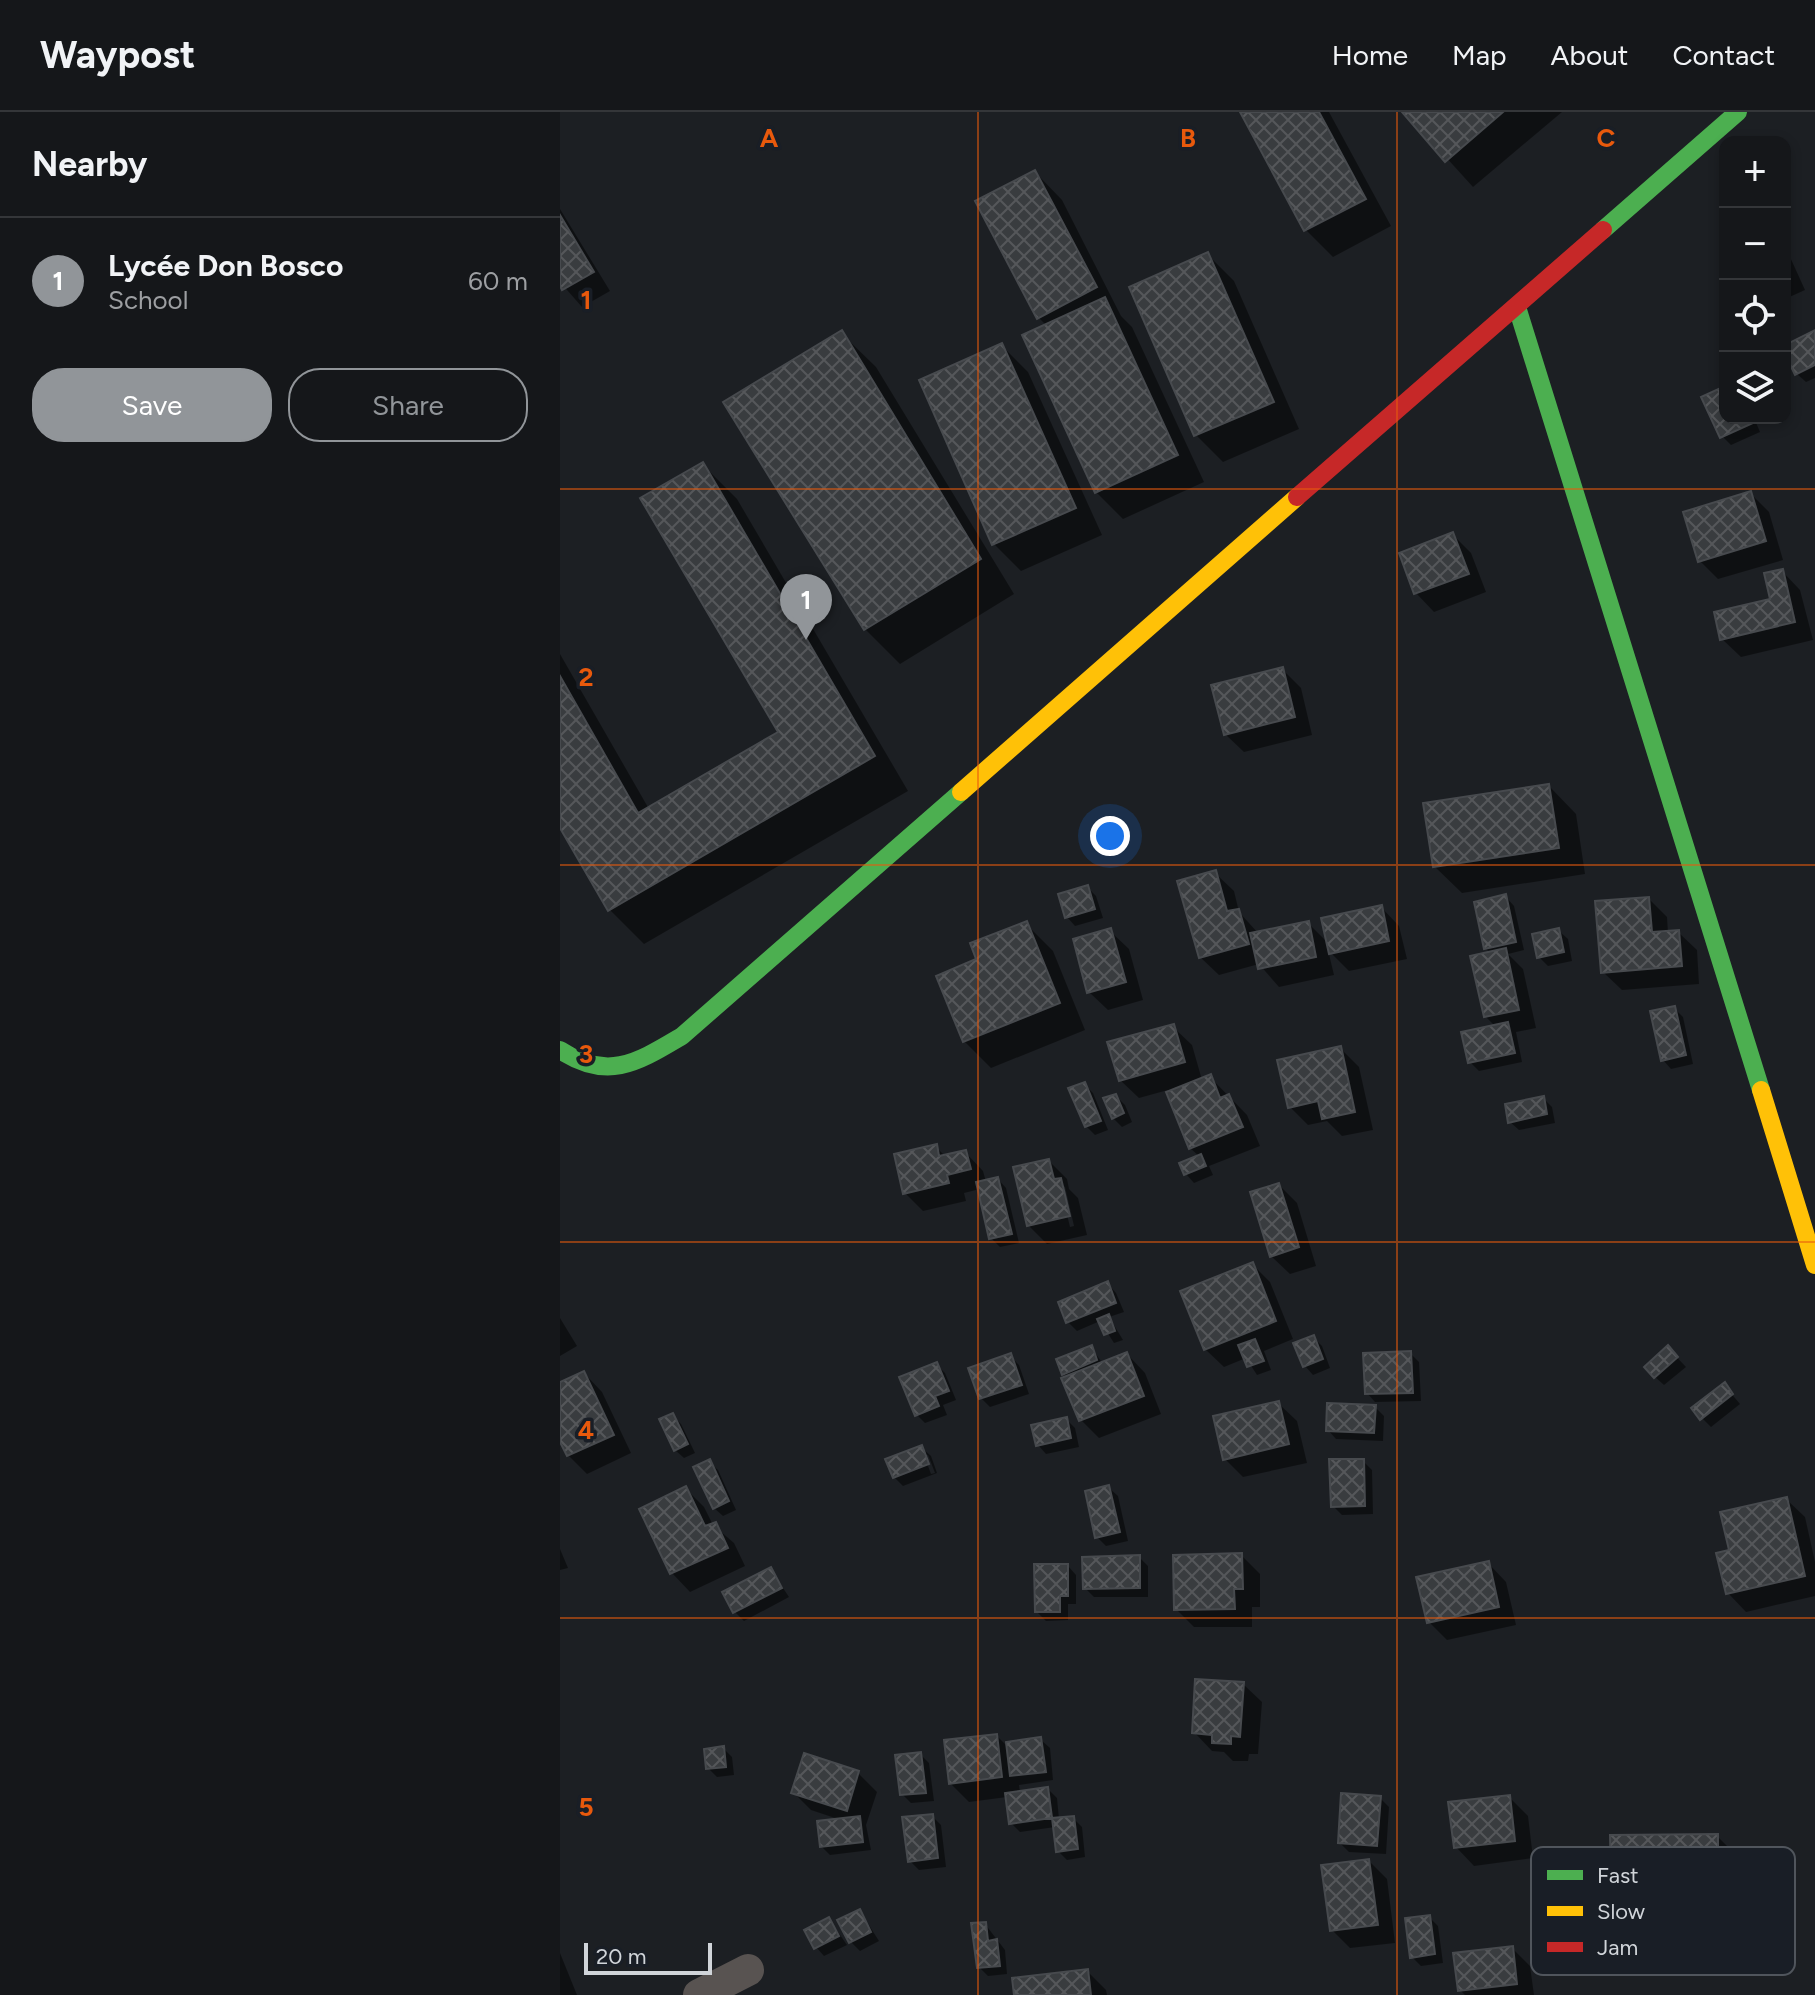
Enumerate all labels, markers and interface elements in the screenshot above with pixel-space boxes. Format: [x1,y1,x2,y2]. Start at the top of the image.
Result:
text: Waypost [40,32,195,78]
text: Home [1332,38,1408,72]
text: Map [1452,38,1507,72]
text: About [1551,38,1628,72]
text: Contact [1672,38,1775,72]
text: A [760,122,779,154]
text: B [1180,122,1196,154]
text: C [1597,122,1616,154]
map controls [1719,136,1791,424]
button: + [1719,136,1791,208]
text: Nearby [32,144,147,185]
button: − [1719,208,1791,280]
text: Lycée Don Bosco [108,247,343,284]
text: 1 [53,265,63,297]
text: 60 m [468,265,528,297]
button: locate [1719,280,1791,352]
text: School [108,284,188,316]
text: 1 [581,284,591,316]
button: layers [1719,352,1791,424]
button: Save [32,368,272,442]
button: Share [288,368,528,442]
pin: 1 [780,574,832,640]
text: 2 [578,661,594,693]
your location [1090,816,1130,856]
text: 3 [579,1038,593,1070]
text: 4 [578,1414,594,1446]
text: 5 [578,1791,594,1823]
legend [1531,1847,1795,1975]
text: Fast [1597,1862,1639,1889]
text: Slow [1597,1898,1646,1925]
text: Jam [1597,1934,1638,1961]
scale bar [584,1939,712,1975]
text: 20 m [596,1943,647,1970]

